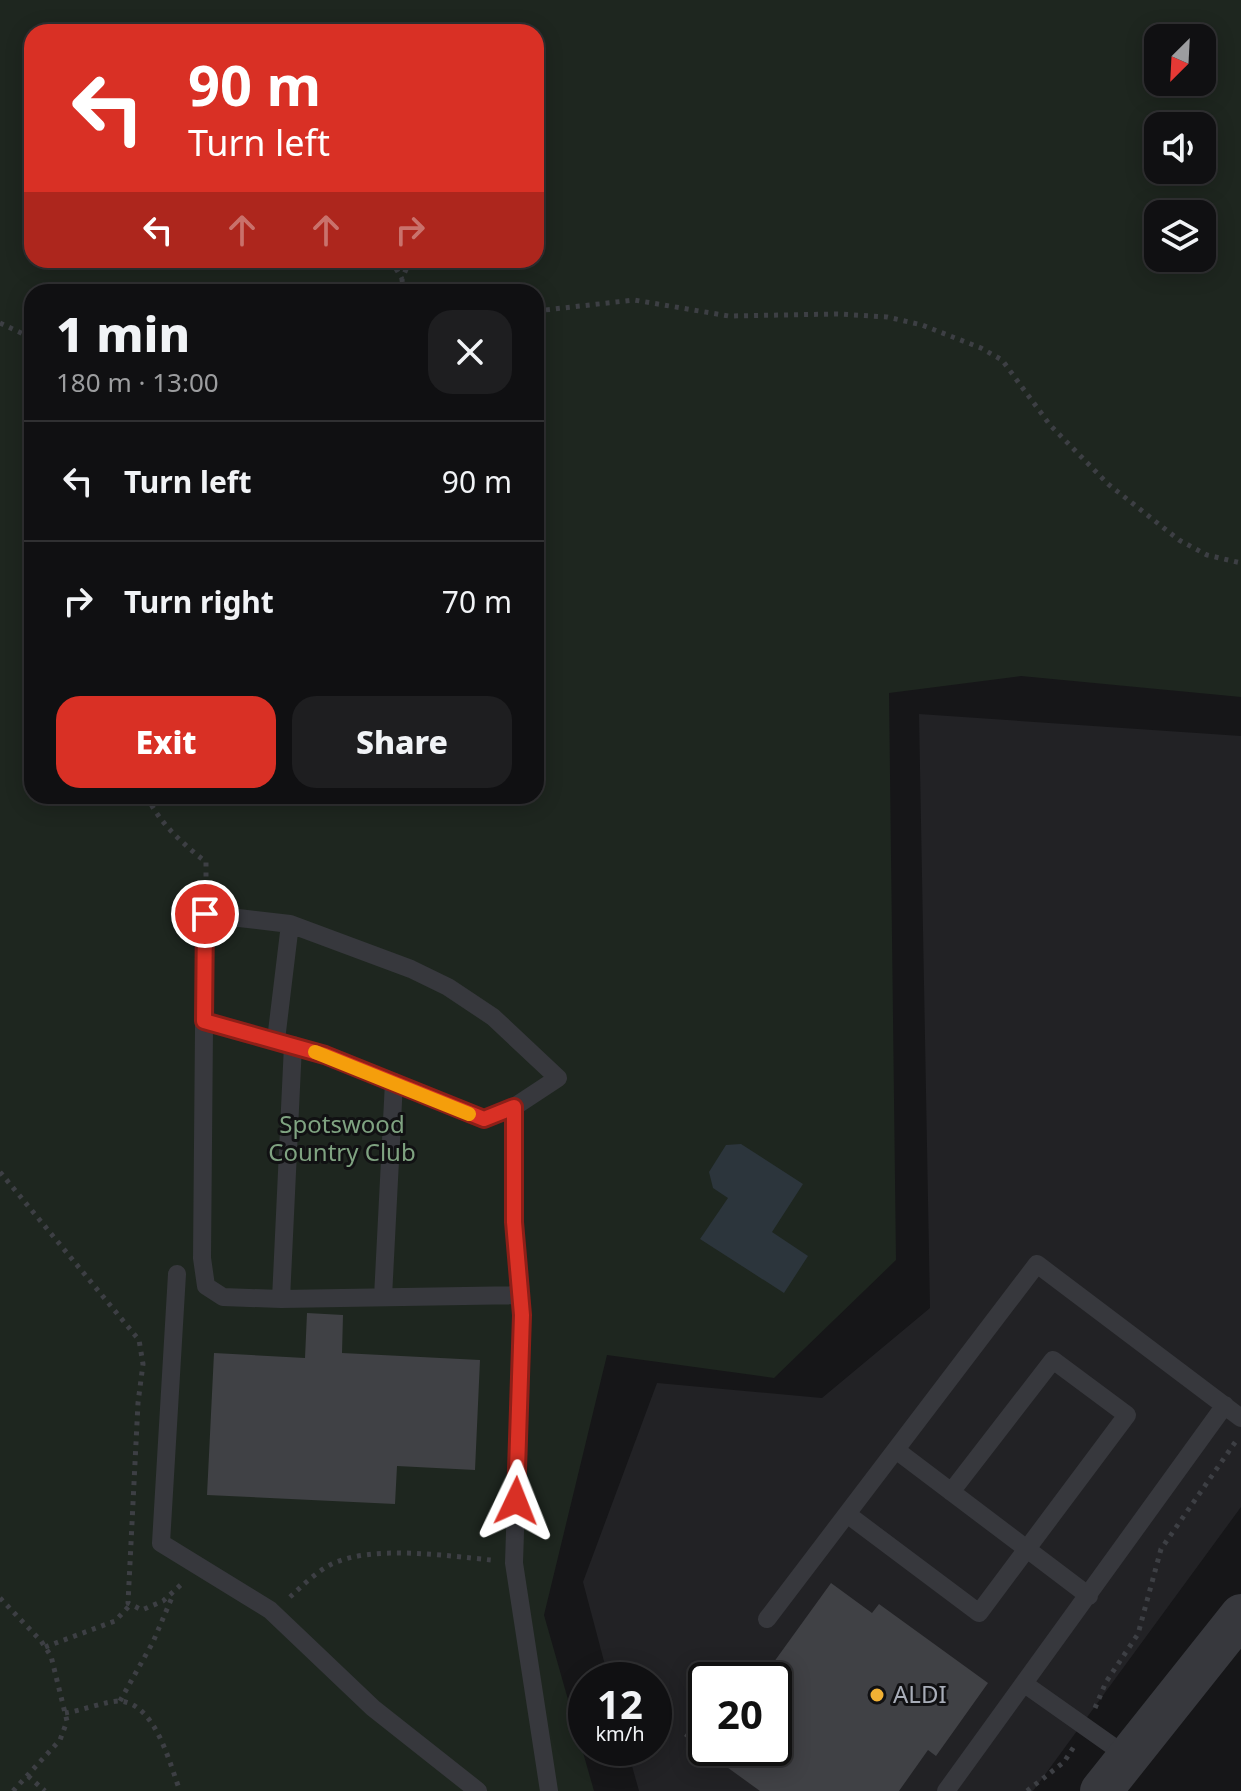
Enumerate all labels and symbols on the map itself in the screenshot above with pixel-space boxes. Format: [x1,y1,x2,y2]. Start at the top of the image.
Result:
north arrow [1144,24,1216,96]
pin [171,880,239,948]
park label: Spotswood Country Club [268,1107,416,1168]
position arrow [474,1459,558,1543]
speed limit sign: 20 [688,1662,792,1766]
place label: ALDI [893,1677,947,1710]
marker: ALDI [868,1686,886,1704]

